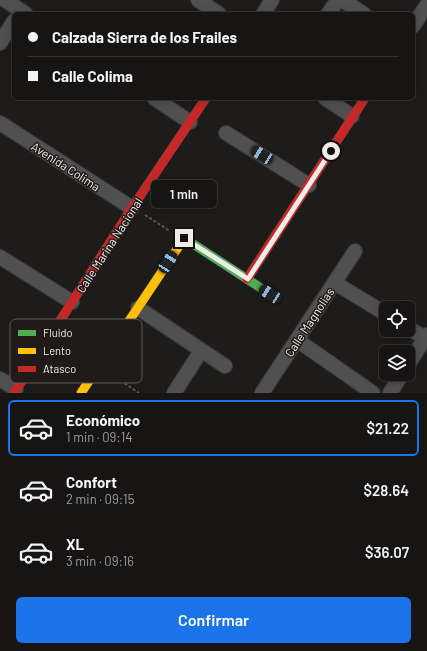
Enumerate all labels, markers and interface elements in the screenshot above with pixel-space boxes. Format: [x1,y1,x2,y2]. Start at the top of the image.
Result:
text: Calzada Sierra de los Frailes [52,28,237,46]
text: Calle Colima [52,67,133,85]
street label: Avenida Colima [29,139,103,193]
route start [322,142,340,160]
car [249,144,275,166]
callout: 1 min [151,180,217,208]
text: 1 min [170,186,198,202]
street label: Calle Marina Nacional [73,195,145,295]
route end [175,229,193,247]
car [156,249,180,275]
car [257,282,283,306]
street label: Calle Magnolias [281,285,337,359]
map controls [379,301,415,381]
button: locate [379,301,415,337]
legend [10,319,142,383]
text: Fluido [43,326,72,339]
text: Lento [43,344,71,357]
button: layers [379,345,415,381]
text: Atasco [43,362,76,375]
icon: car [18,410,54,446]
text: Económico [66,411,140,429]
text: $21.22 [366,419,409,437]
text: 1 min · 09:14 [66,429,132,445]
icon: car [18,472,54,508]
text: Confort [66,473,117,491]
text: $28.64 [363,481,409,499]
text: 2 min · 09:15 [66,491,134,507]
icon: car [18,534,54,570]
text: XL [66,535,84,553]
text: $36.07 [365,543,409,561]
text: 3 min · 09:16 [66,553,134,569]
button: Confirmar [16,597,411,643]

